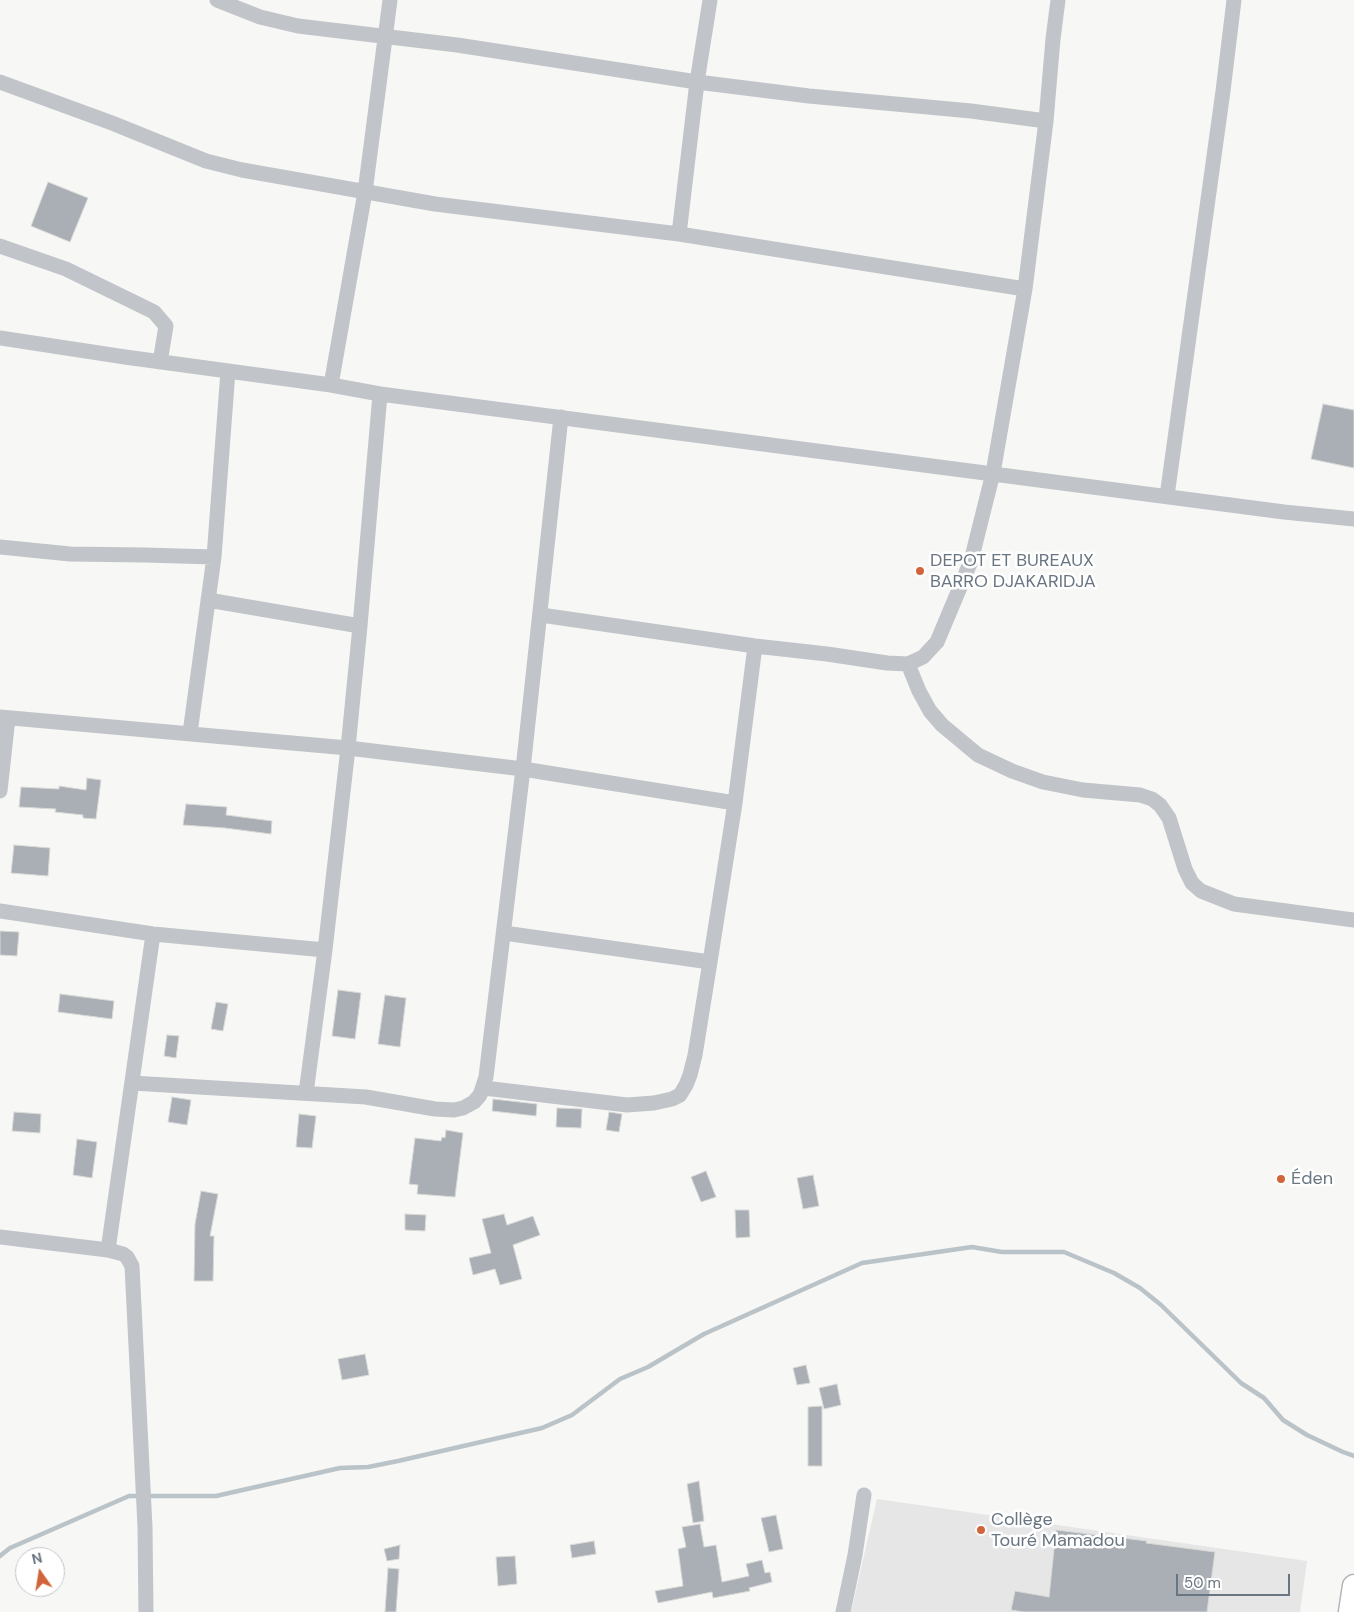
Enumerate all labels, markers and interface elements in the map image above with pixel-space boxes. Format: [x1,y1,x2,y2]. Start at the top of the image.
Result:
place label: DEPOT ET BUREAUX BARRO DJAKARIDJA [930,550,1096,592]
marker: DEPOT ET BUREAUX BARRO DJAKARIDJA [914,565,926,577]
place label: Éden [1291,1168,1333,1190]
marker: Éden [1275,1173,1287,1185]
place label: Collège Touré Mamadou [991,1509,1125,1552]
marker: Collège Touré Mamadou [975,1524,987,1536]
north arrow [15,1547,65,1597]
text: N [30,1548,44,1568]
scale bar [1179,1564,1293,1596]
text: 50 m [1184,1573,1221,1593]

